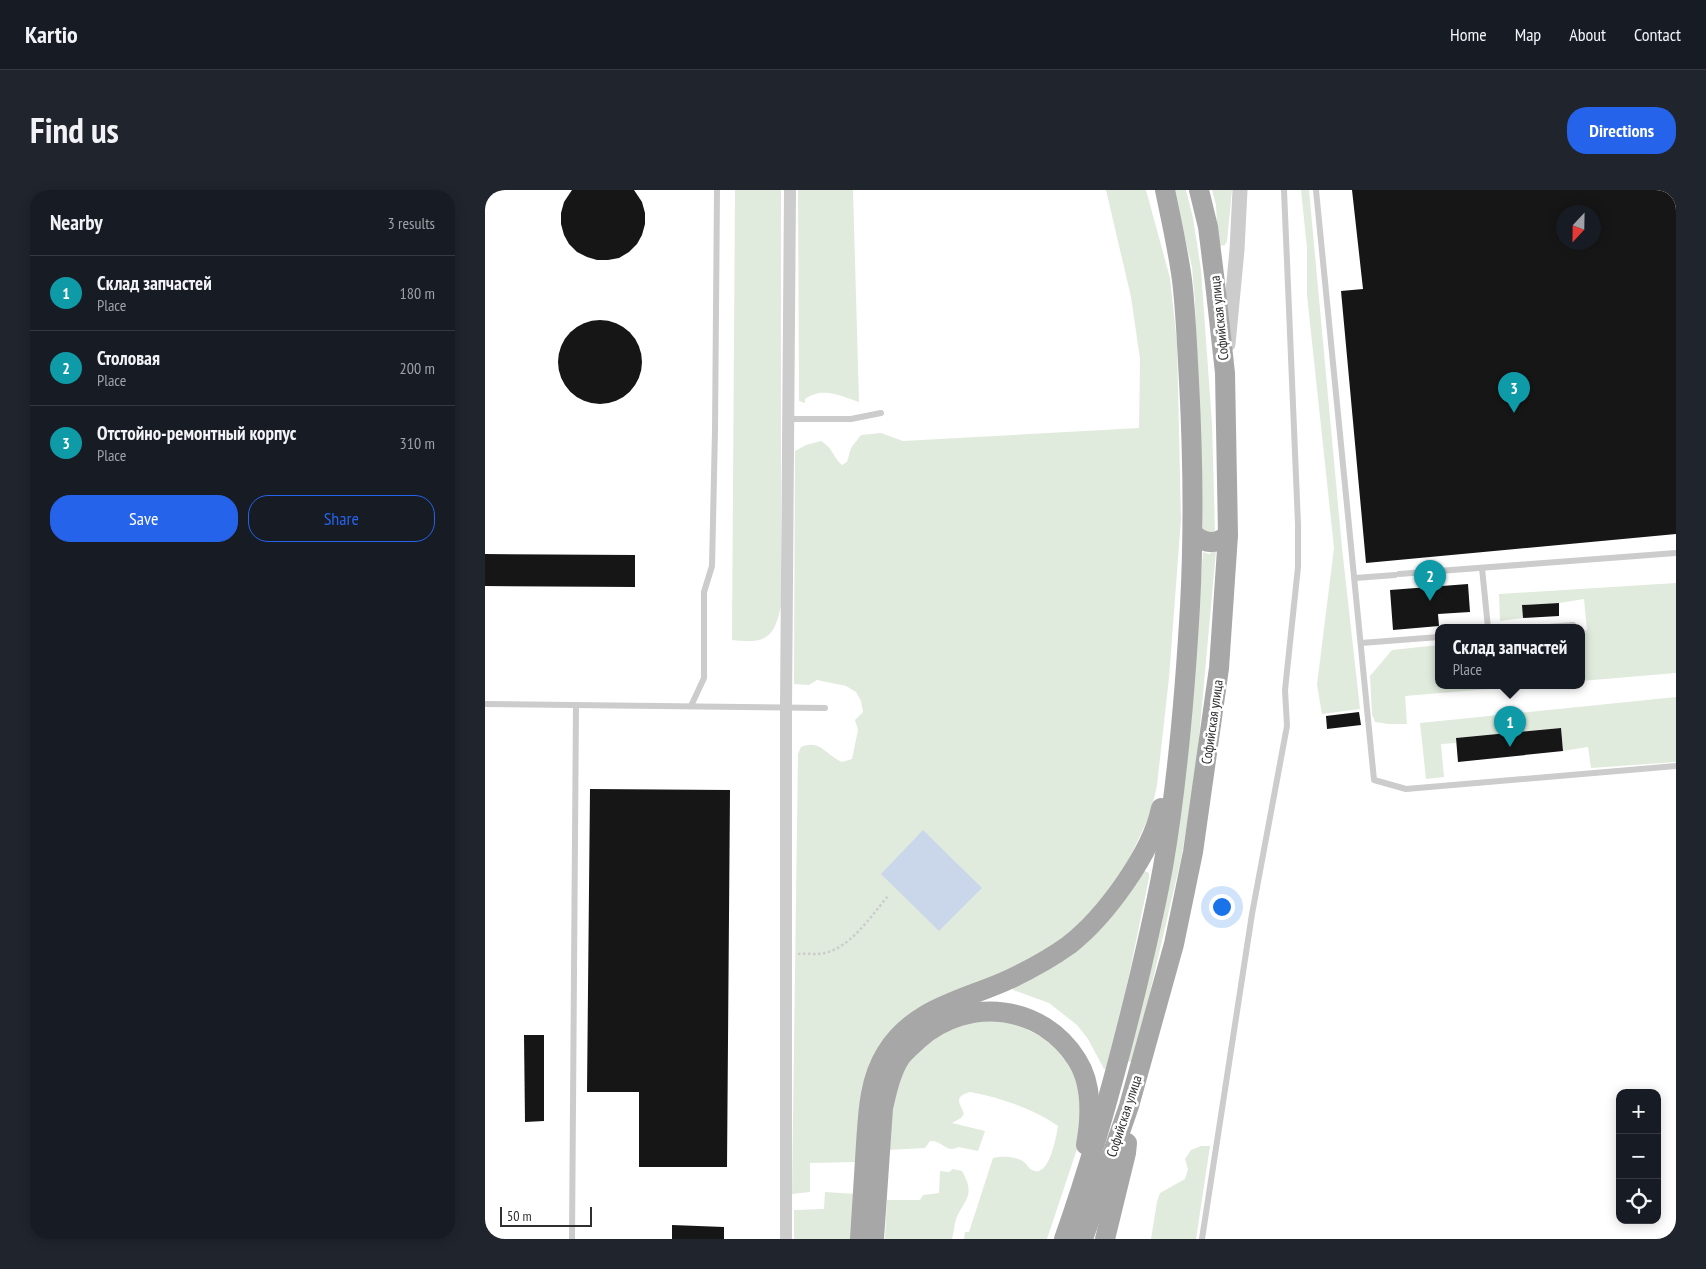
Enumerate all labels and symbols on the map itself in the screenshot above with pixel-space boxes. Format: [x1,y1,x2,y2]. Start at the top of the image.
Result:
north arrow [1556,205,1601,250]
street label: Софийская улица [1206,275,1232,361]
pin: 3 [1498,372,1530,413]
pin: 2 [1414,560,1446,601]
street label: Софийская улица [1197,679,1227,765]
pin: 1 [1494,706,1526,747]
your location [1209,894,1235,920]
street label: Софийская улица [1102,1073,1146,1159]
scale bar [500,1204,593,1227]

